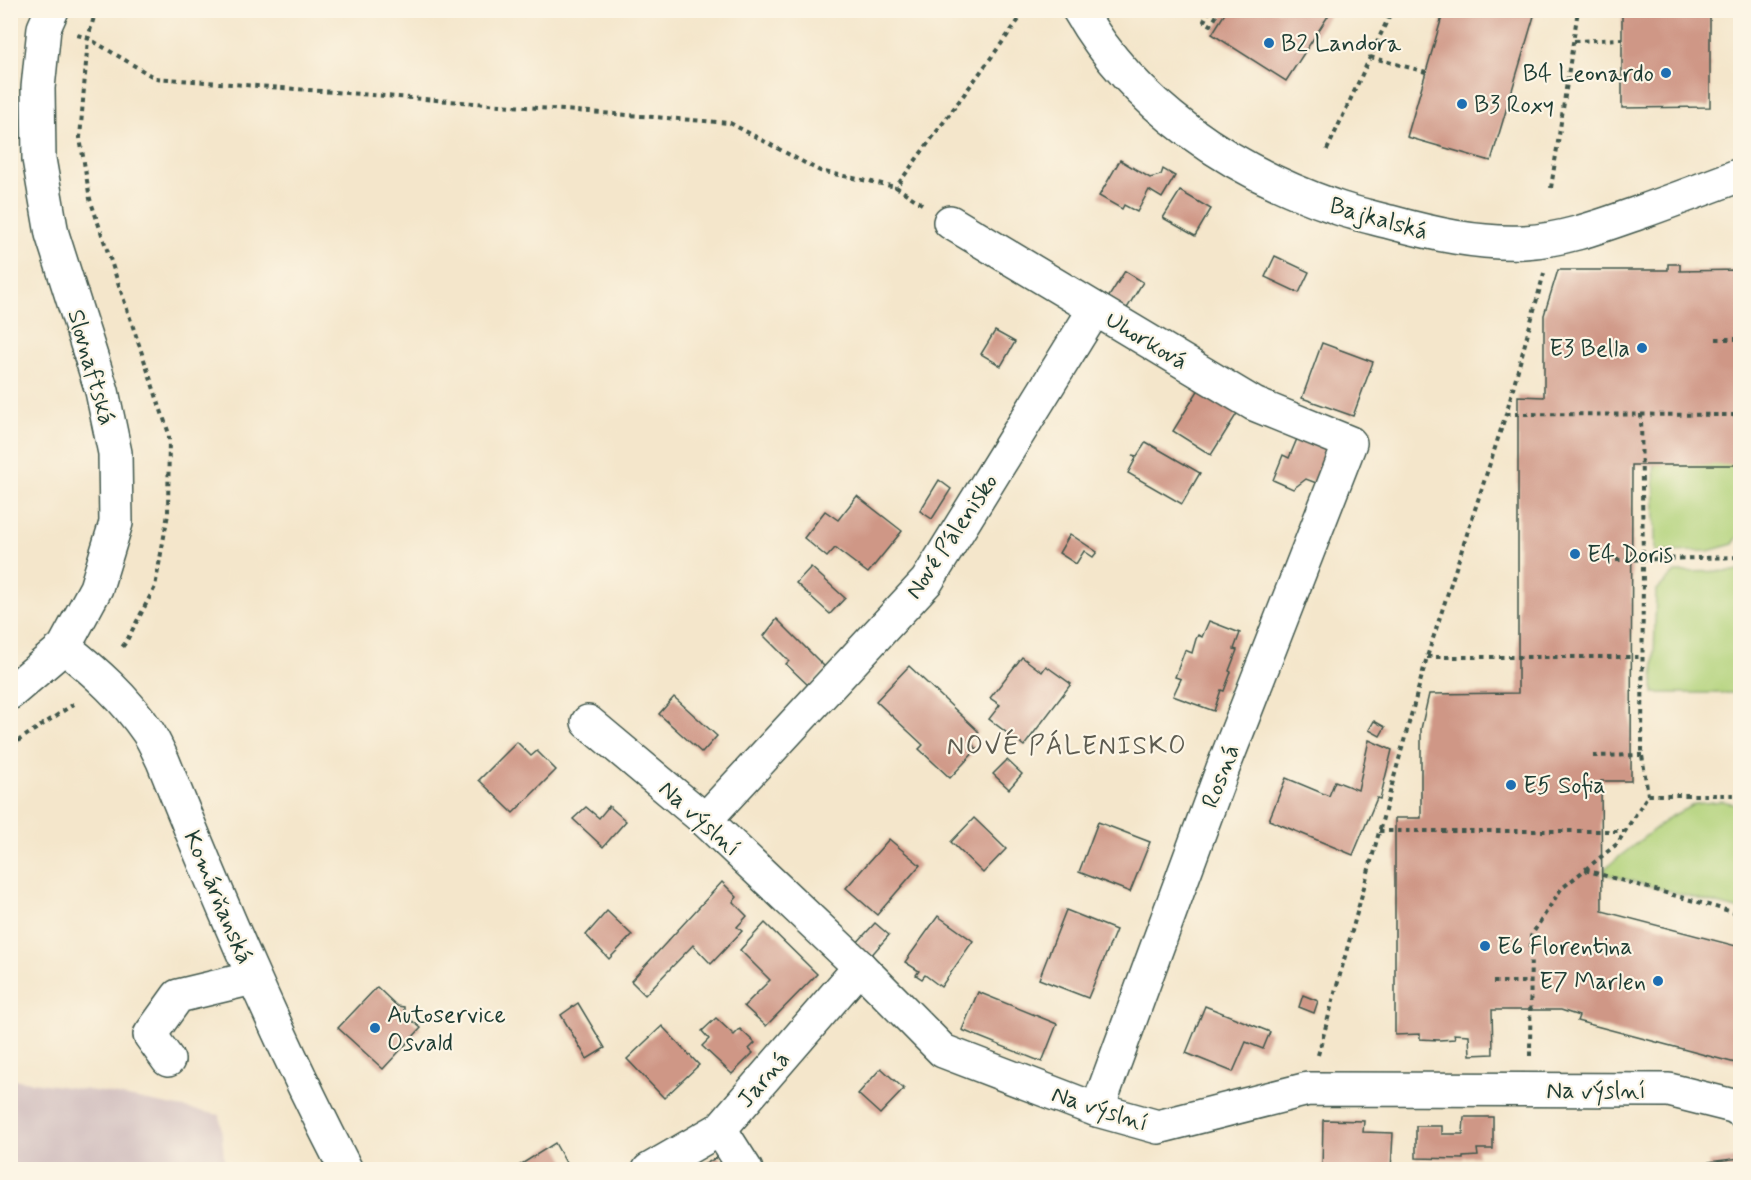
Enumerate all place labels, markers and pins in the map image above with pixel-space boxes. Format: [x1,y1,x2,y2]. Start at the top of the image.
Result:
place label: B2 Landora [1281,29,1402,60]
marker: B2 Landora [1262,36,1276,50]
place label: B4 Leonardo [1523,59,1654,90]
marker: B4 Leonardo [1659,66,1673,80]
place label: B3 Roxy [1474,90,1554,121]
marker: B3 Roxy [1455,97,1469,111]
place label: E3 Bella [1549,334,1630,365]
marker: E3 Bella [1635,341,1649,355]
place label: E4 Doris [1587,540,1673,571]
marker: E4 Doris [1568,547,1582,561]
place label: E5 Sofia [1523,771,1606,802]
marker: E5 Sofia [1504,778,1518,792]
place label: E6 Florentina [1497,932,1633,963]
marker: E6 Florentina [1478,939,1492,953]
place label: E7 Marlen [1539,967,1646,998]
marker: E7 Marlen [1651,974,1665,988]
place label: Autoservice Osvald [387,1000,506,1059]
marker: Autoservice Osvald [368,1021,382,1035]

